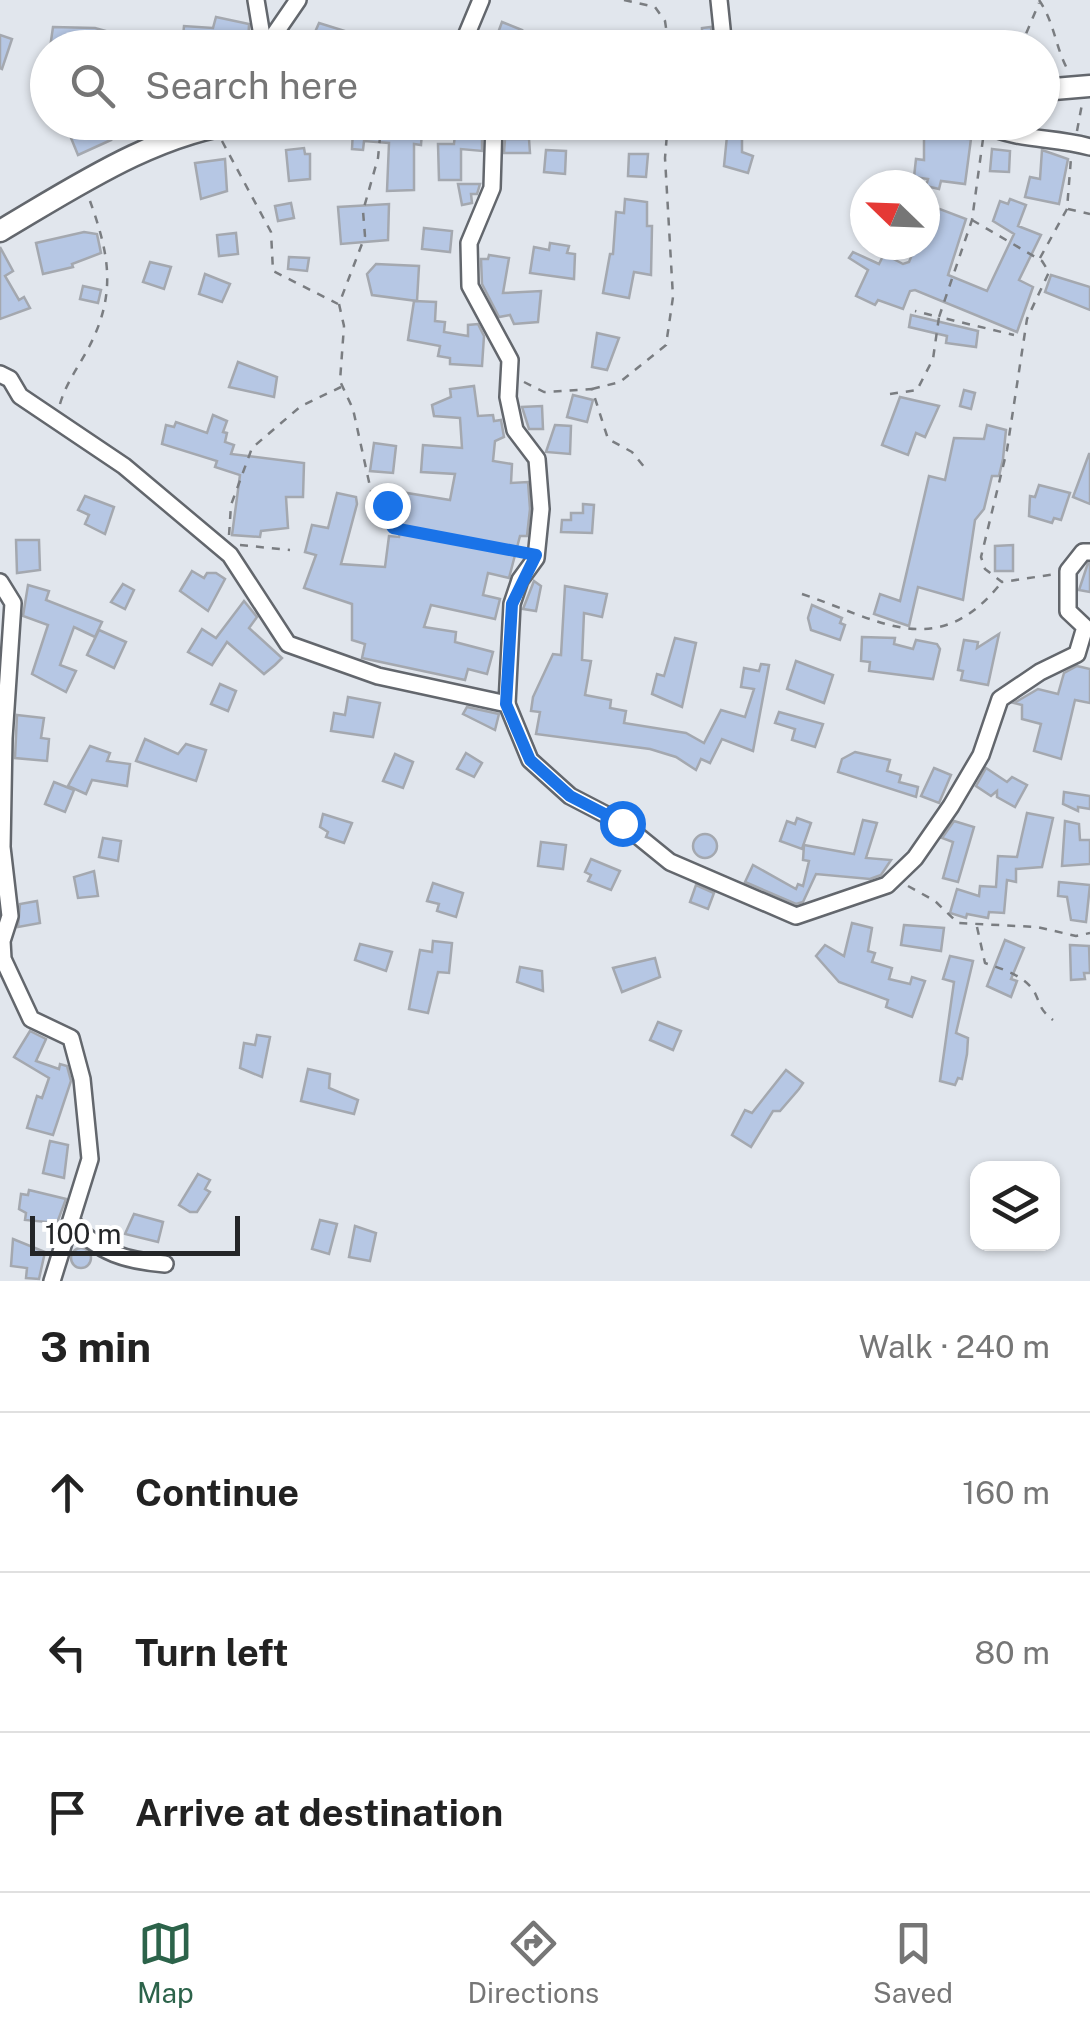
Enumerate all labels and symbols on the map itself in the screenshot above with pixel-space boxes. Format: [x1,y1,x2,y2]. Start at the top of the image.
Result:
north arrow [850,170,940,260]
route end [365,483,411,529]
route start [600,801,646,847]
scale bar [30,1211,240,1256]

